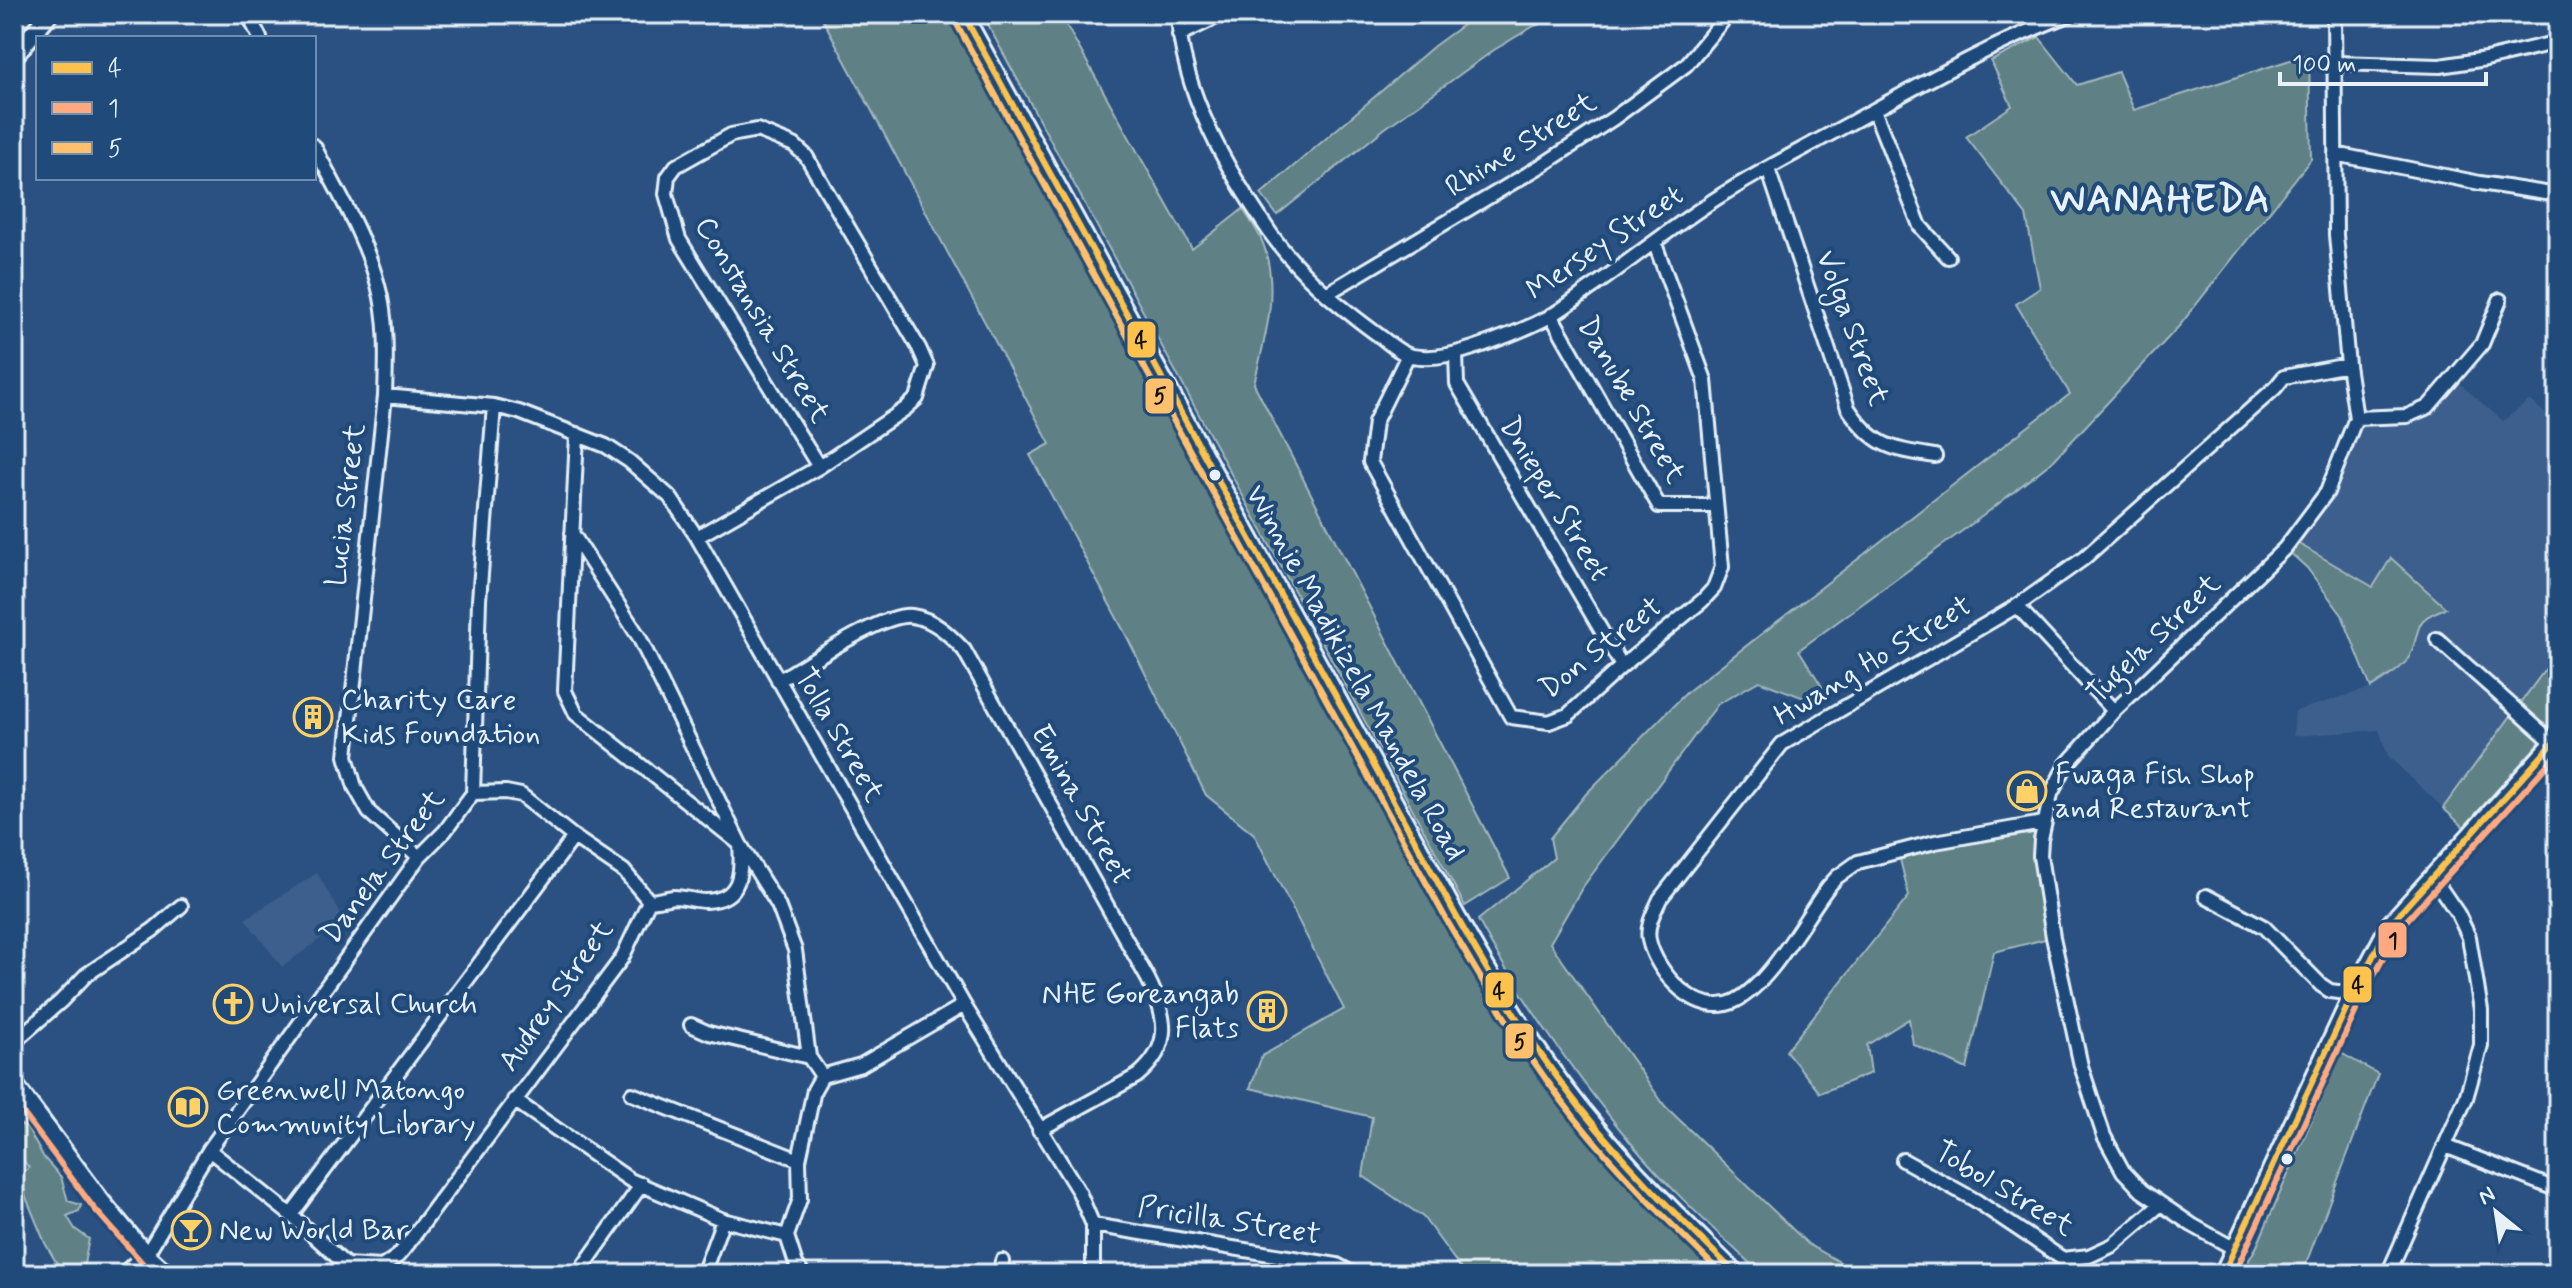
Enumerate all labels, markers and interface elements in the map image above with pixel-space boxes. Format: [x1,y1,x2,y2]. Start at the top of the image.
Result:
legend [36,36,316,180]
scale bar [2280,36,2486,86]
text: 100 m [2292,50,2356,81]
text: 4 [108,54,122,85]
street label: Rhine Street [1438,83,1604,207]
text: 1 [108,94,119,125]
text: 5 [108,134,122,165]
street label: Mersey Street [1519,176,1691,310]
district label: WANAHEDA [2050,176,2272,225]
street label: Constansia Street [685,210,839,431]
street label: Volga Street [1804,245,1898,412]
street label: Danube Street [1568,310,1695,491]
line badge: 4 [1126,320,1157,359]
text: 4 [1135,327,1148,355]
line badge: 5 [1144,377,1175,415]
text: 5 [1153,383,1167,411]
street label: Dnieper Street [1490,410,1618,588]
street label: Lucia Street [317,421,375,589]
unlabelled marker [1207,467,1223,483]
street label: Winnie Madikizela Mandela Road [1235,478,1475,868]
street label: Tugela Street [2079,565,2232,715]
street label: Hwang Ho Street [1767,587,1979,735]
street label: Don Street [1532,588,1670,708]
street label: Tolla Street [785,661,893,810]
place label: Charity Care Kids Foundation [341,681,540,754]
building icon: Charity Care Kids Foundation [292,696,334,738]
street label: Emina Street [1021,718,1141,892]
place label: Fwaga Fish Shop and Restaurant [2055,755,2255,828]
shop icon: Fwaga Fish Shop and Restaurant [2006,770,2048,812]
street label: Danela Street [312,781,454,952]
street label: Audrey Street [489,912,623,1079]
line badge: 1 [2377,921,2408,959]
text: 1 [2388,928,2398,956]
line badge: 4 [2342,965,2373,1004]
line badge: 4 [1484,971,1515,1009]
text: 4 [2352,972,2365,1000]
place label: NHE Goreangab Flats [1042,975,1239,1048]
text: 4 [1493,978,1506,1006]
church icon: Universal Church [212,983,254,1025]
place label: Universal Church [261,985,477,1024]
building icon: NHE Goreangab Flats [1246,990,1288,1032]
line badge: 5 [1504,1022,1535,1060]
text: 5 [1513,1029,1527,1057]
place label: Greenwell Matongo Community Library [216,1071,476,1144]
library icon: Greenwell Matongo Community Library [167,1086,209,1128]
street label: Tobol Street [1927,1132,2081,1246]
unlabelled marker [2279,1151,2295,1167]
north arrow [2456,1172,2536,1252]
text: N [2474,1181,2500,1212]
street label: Pricilla Street [1135,1187,1323,1255]
bar icon: New World Bar [170,1209,212,1251]
place label: New World Bar [219,1211,409,1250]

